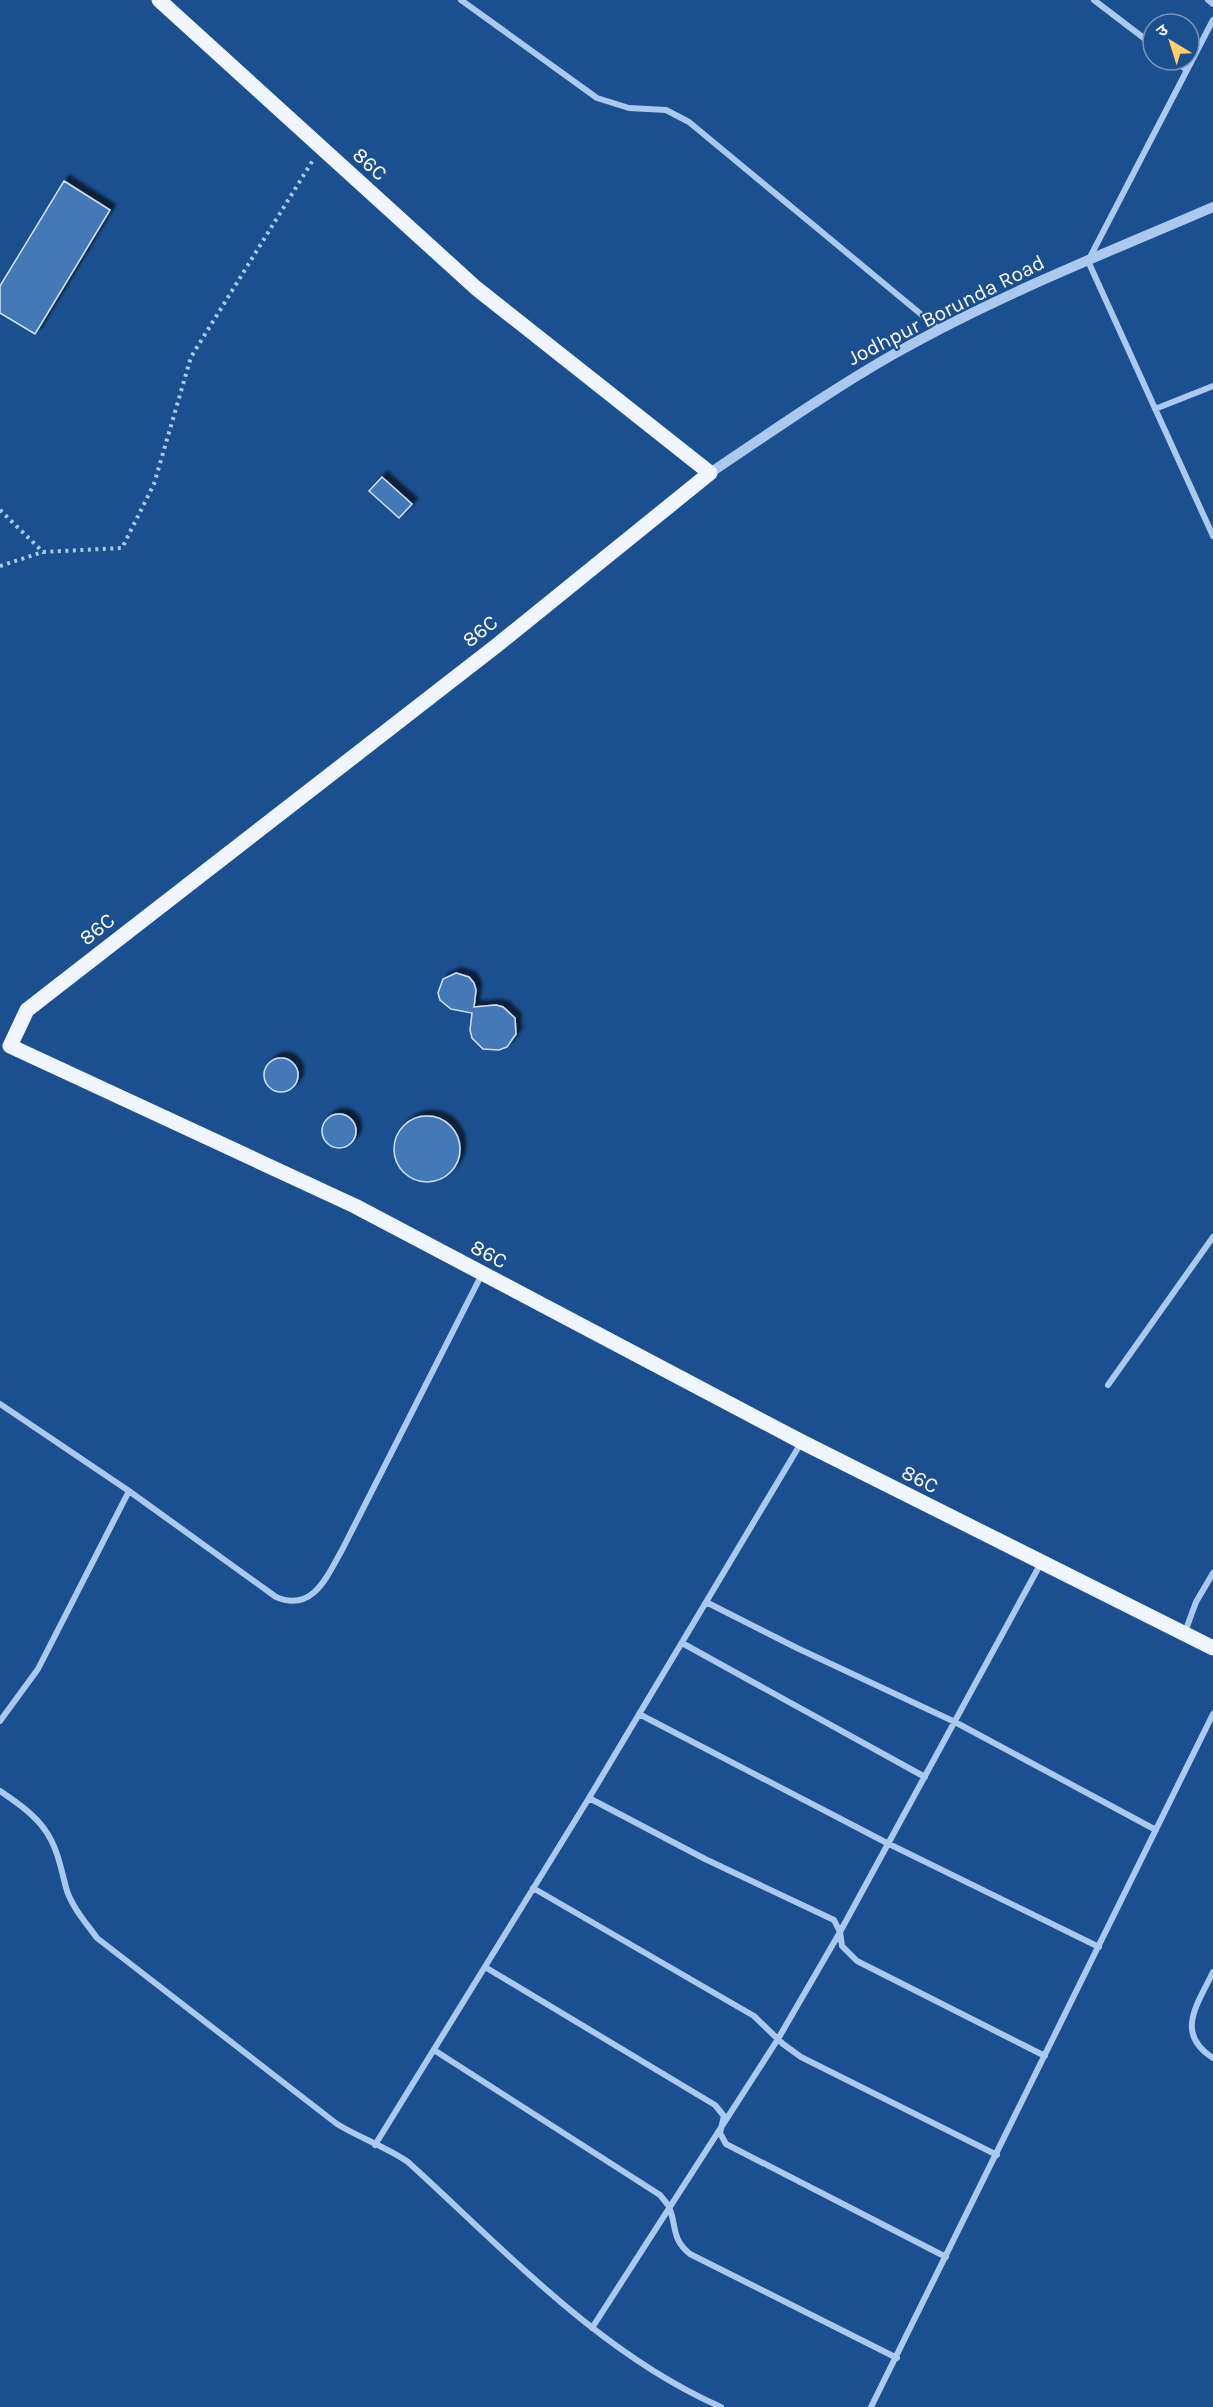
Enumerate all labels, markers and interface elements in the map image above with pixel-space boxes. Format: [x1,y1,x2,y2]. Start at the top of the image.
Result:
north arrow [1141,12,1201,72]
text: उ [1153,20,1172,41]
street label: 86C [348,142,392,186]
street label: Jodhpur Borunda Road [844,250,1048,370]
street label: 86C [458,610,502,652]
street label: 86C [75,908,119,950]
street label: 86C [467,1235,511,1273]
street label: 86C [898,1460,942,1498]

